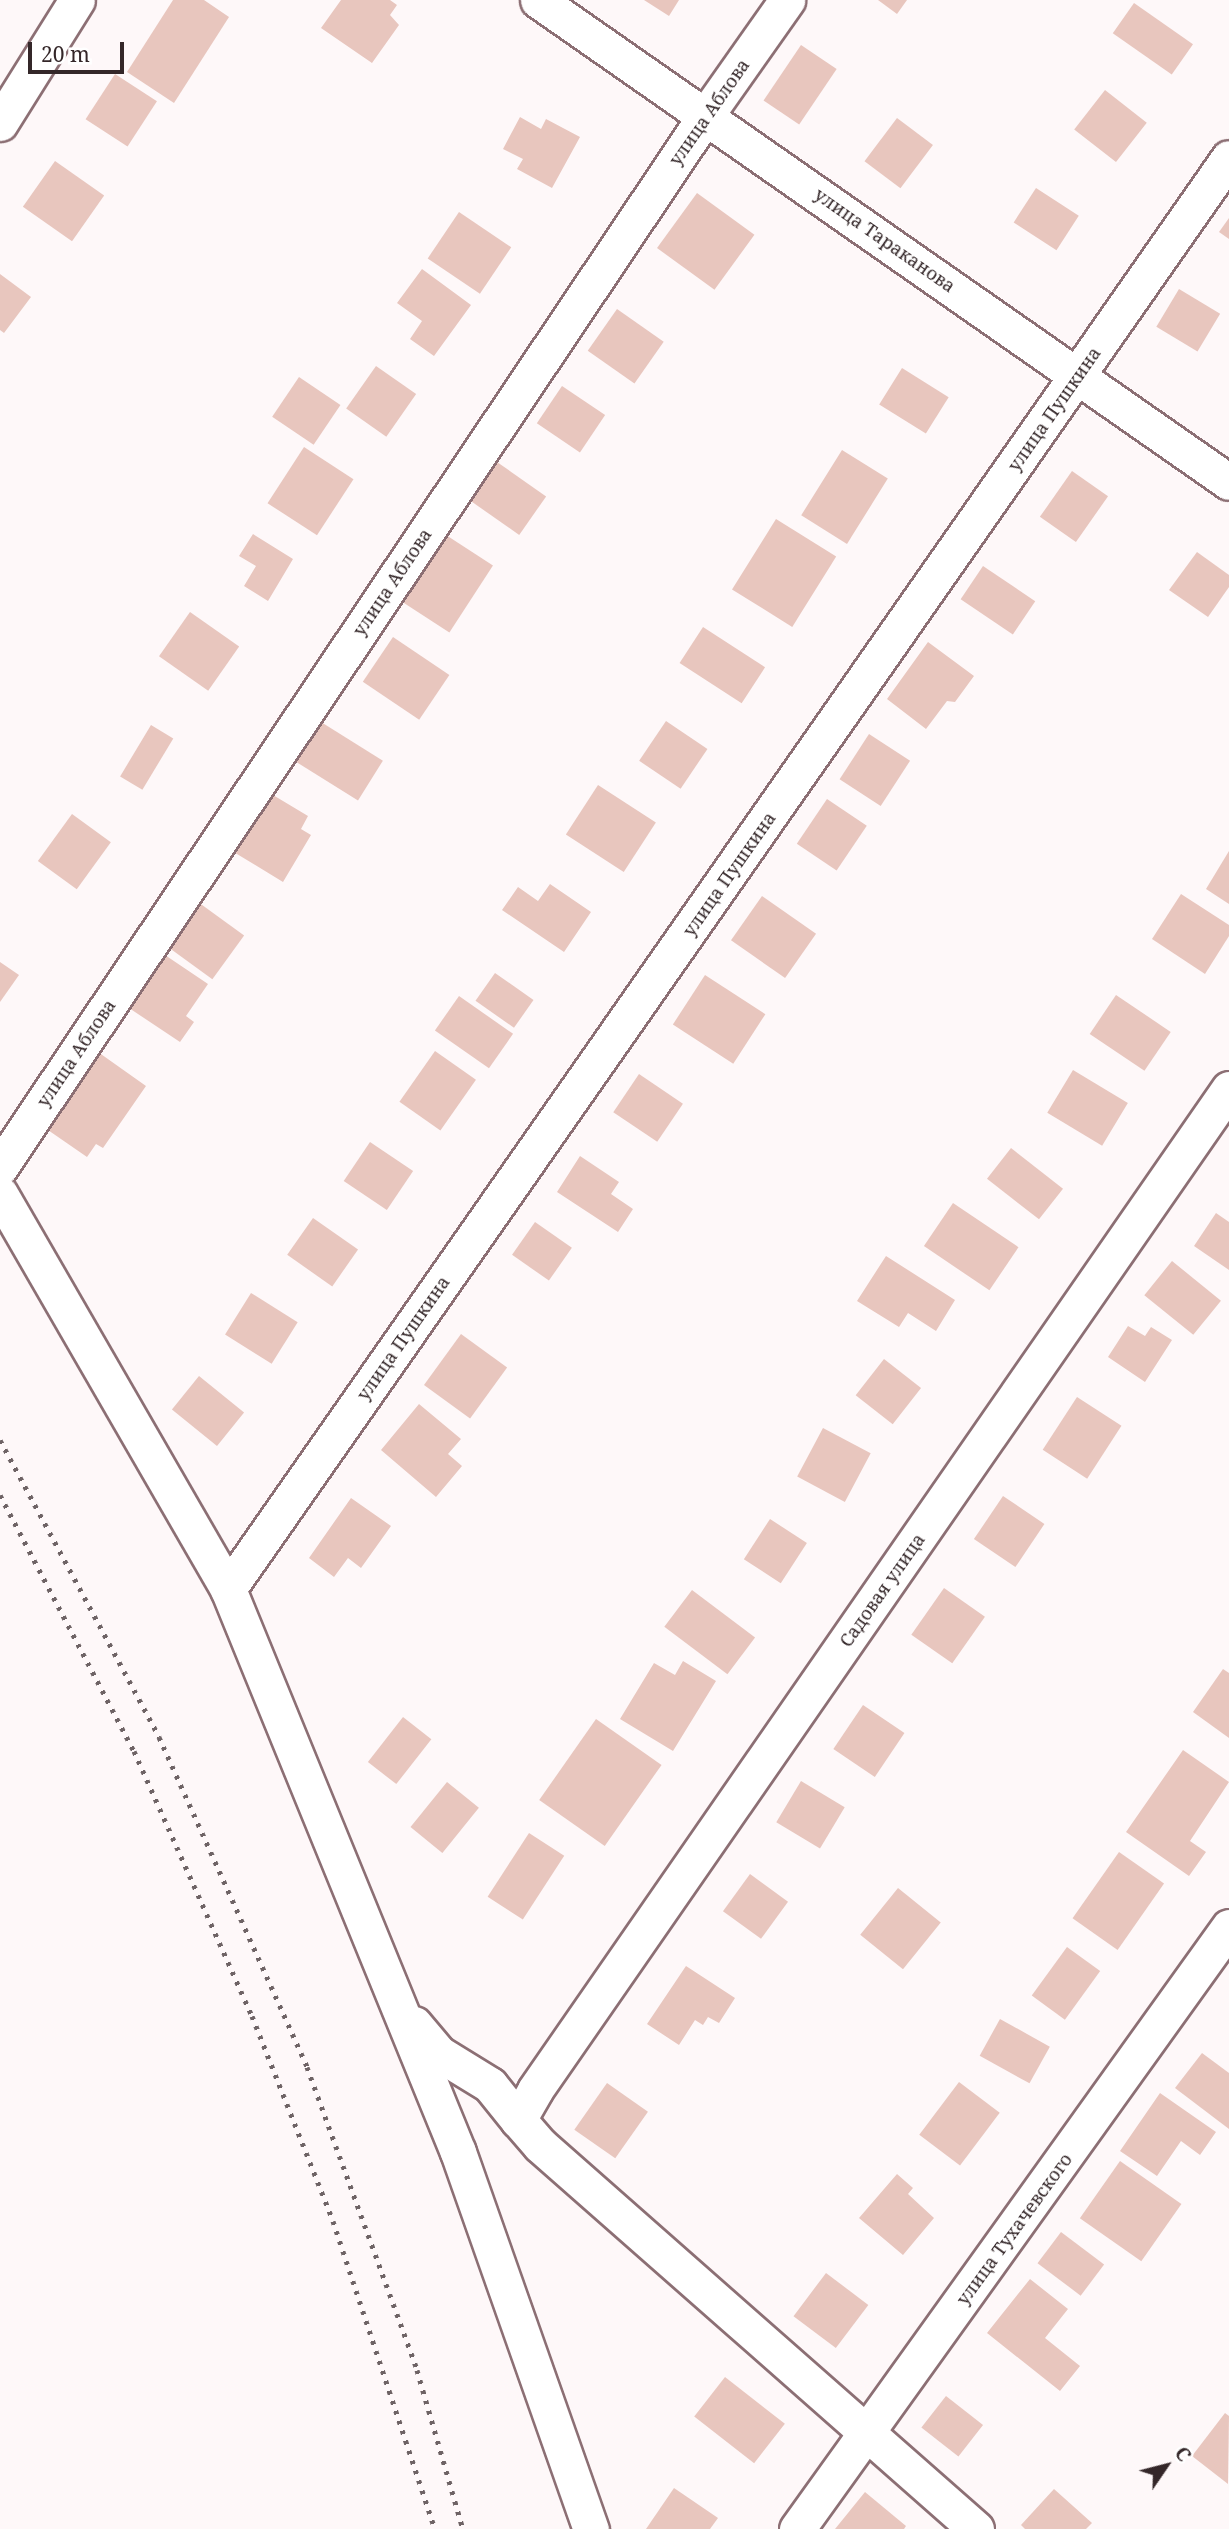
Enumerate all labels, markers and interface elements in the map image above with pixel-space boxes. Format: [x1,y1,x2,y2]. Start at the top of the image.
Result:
scale bar [32,28,128,72]
text: 20 m [41,40,90,68]
street label: улица Аблова [664,55,754,169]
street label: улица Тараканова [810,183,960,297]
street label: улица Пушкина [1003,343,1105,475]
street label: улица Аблова [348,524,436,640]
street label: улица Пушкина [678,808,780,940]
street label: улица Аблова [32,995,120,1111]
street label: улица Пушкина [352,1272,454,1404]
street label: Садовая улица [835,1529,929,1651]
street label: улица Тухачевского [952,2149,1076,2309]
north arrow [1131,2431,1201,2501]
text: С [1169,2441,1197,2467]

